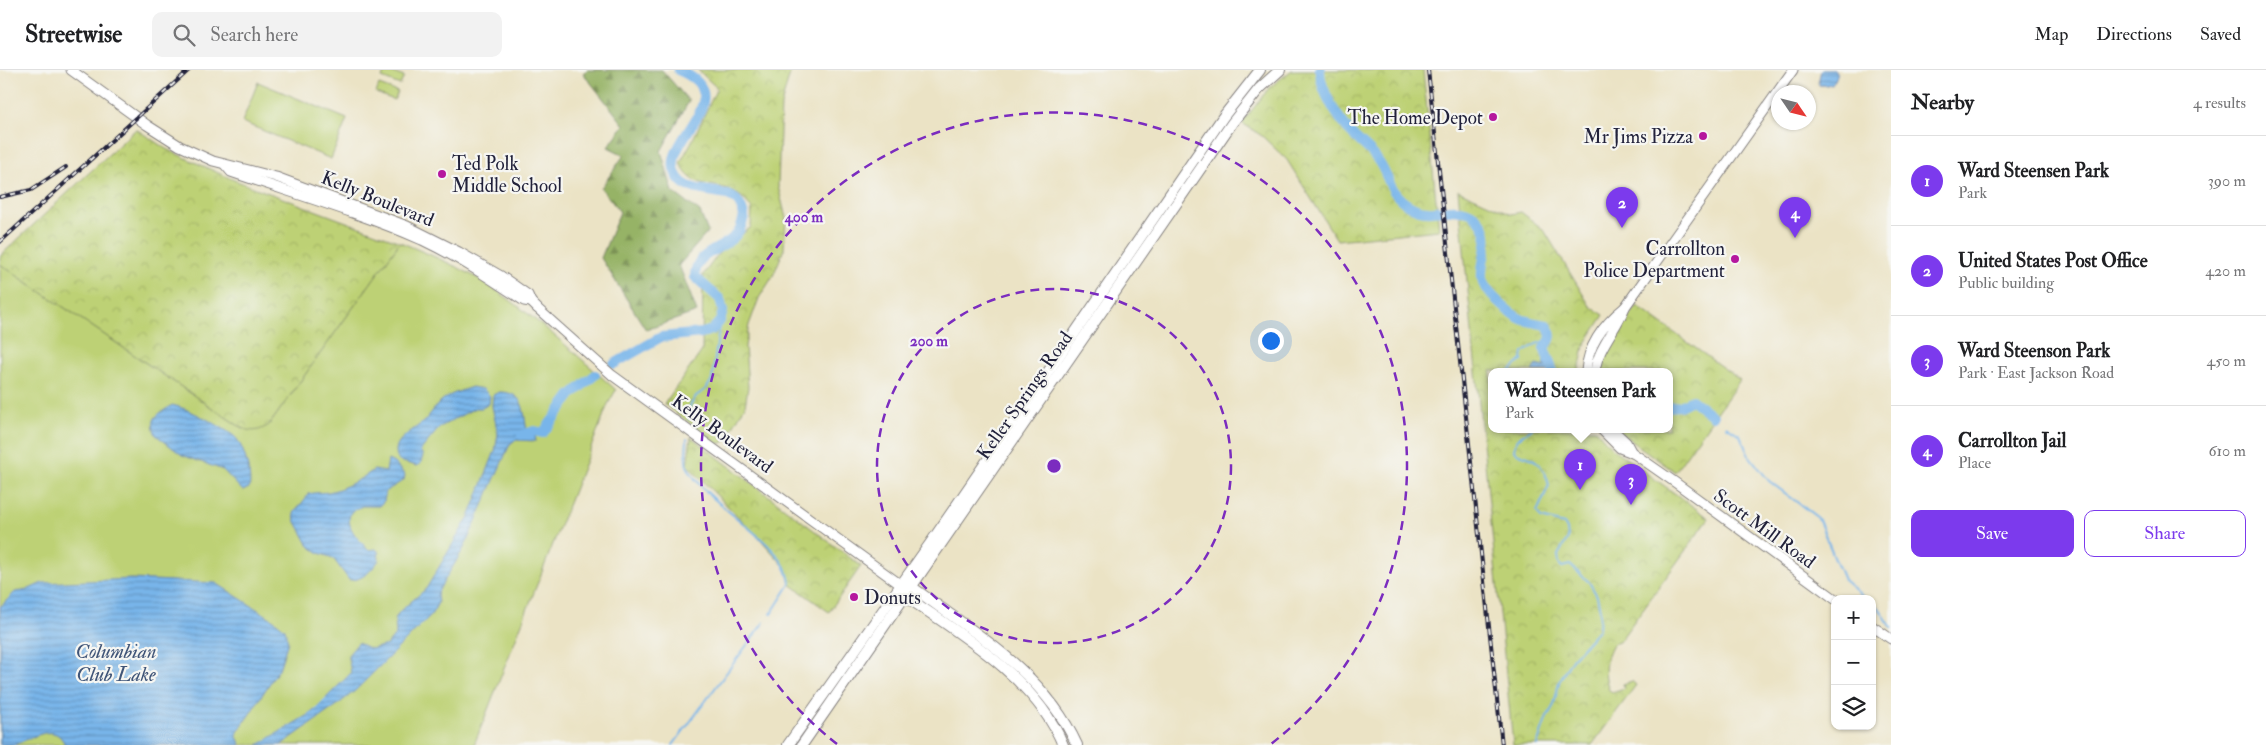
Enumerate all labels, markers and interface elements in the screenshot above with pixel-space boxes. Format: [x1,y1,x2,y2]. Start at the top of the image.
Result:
search box [152,12,502,57]
text: Streetwise [25,19,122,50]
icon: search [170,21,198,49]
text: Search here [210,23,298,47]
text: Map [2035,23,2068,46]
text: Directions [2096,23,2172,46]
text: Saved [2200,23,2241,46]
north arrow [1771,85,1816,130]
text: Nearby [1911,89,1974,116]
text: 4 results [2193,93,2246,113]
place label: The Home Depot [1348,106,1483,131]
marker: The Home Depot [1487,111,1499,123]
place label: Mr Jims Pizza [1583,125,1693,149]
marker: Mr Jims Pizza [1697,130,1709,142]
place label: Ted Polk Middle School [452,152,562,198]
text: Ward Steensen Park [1958,159,2109,183]
street label: Kelly Boulevard [318,165,438,233]
marker: Ted Polk Middle School [436,168,448,180]
text: 1 [1924,171,1930,191]
text: 390 m [2208,171,2246,191]
text: Park [1958,183,1987,203]
pin: 2 [1606,187,1638,228]
pin: 4 [1779,197,1811,238]
text: 400 m [784,208,823,227]
place label: Carrollton Police Department [1583,237,1725,284]
text: United States Post Office [1958,249,2148,273]
marker: Carrollton Police Department [1729,253,1741,265]
text: 2 [1923,261,1931,281]
text: 420 m [2205,261,2246,281]
text: Public building [1958,273,2054,293]
street label: Keller Springs Road [972,326,1079,465]
your location [1258,328,1284,354]
text: 200 m [910,332,948,351]
text: Ward Steenson Park [1958,339,2110,363]
text: 3 [1924,351,1930,371]
text: 450 m [2207,351,2246,371]
text: Park · East Jackson Road [1958,363,2114,383]
popup [1488,368,1673,433]
text: Ward Steensen Park [1505,379,1656,403]
street label: Kelly Boulevard [667,389,778,479]
text: Park [1505,403,1534,423]
text: Carrollton Jail [1958,429,2066,453]
text: 4 [1923,441,1931,461]
text: 610 m [2208,441,2246,461]
pin: 1 [1564,449,1596,490]
text: Place [1958,453,1991,473]
centre of rings [1045,457,1063,475]
pin: 3 [1615,464,1647,505]
street label: Scott Mill Road [1709,484,1821,574]
button: Save [1911,510,2074,557]
button: Share [2084,510,2246,557]
place label: Donuts [864,586,921,610]
marker: Donuts [848,591,860,603]
map controls [1831,595,1876,730]
button: + [1831,595,1876,640]
water label: Columbian Club Lake [76,639,156,687]
button: − [1831,640,1876,685]
button: layers [1831,685,1876,730]

